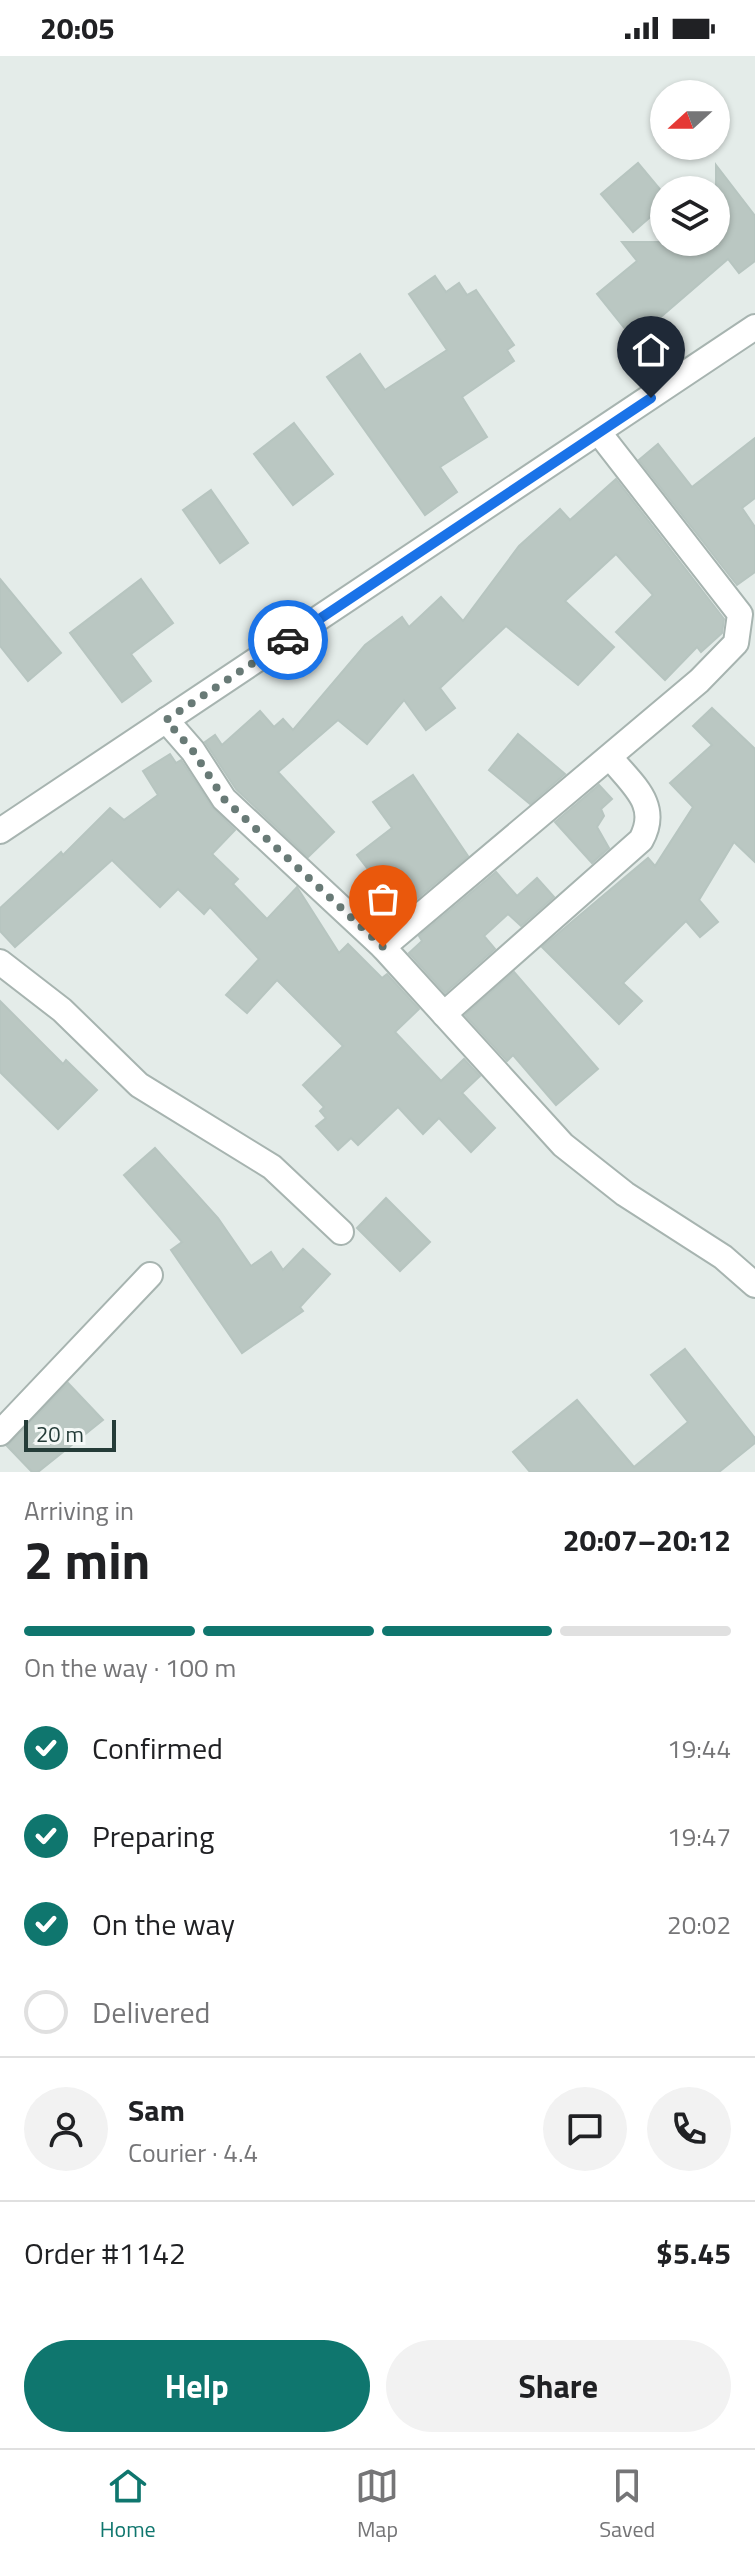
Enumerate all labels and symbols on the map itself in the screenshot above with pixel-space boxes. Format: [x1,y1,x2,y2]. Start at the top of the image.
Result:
north arrow [650,80,730,160]
pin [617,316,685,398]
courier [248,600,328,680]
pin [349,865,417,947]
scale bar [24,1416,116,1452]

